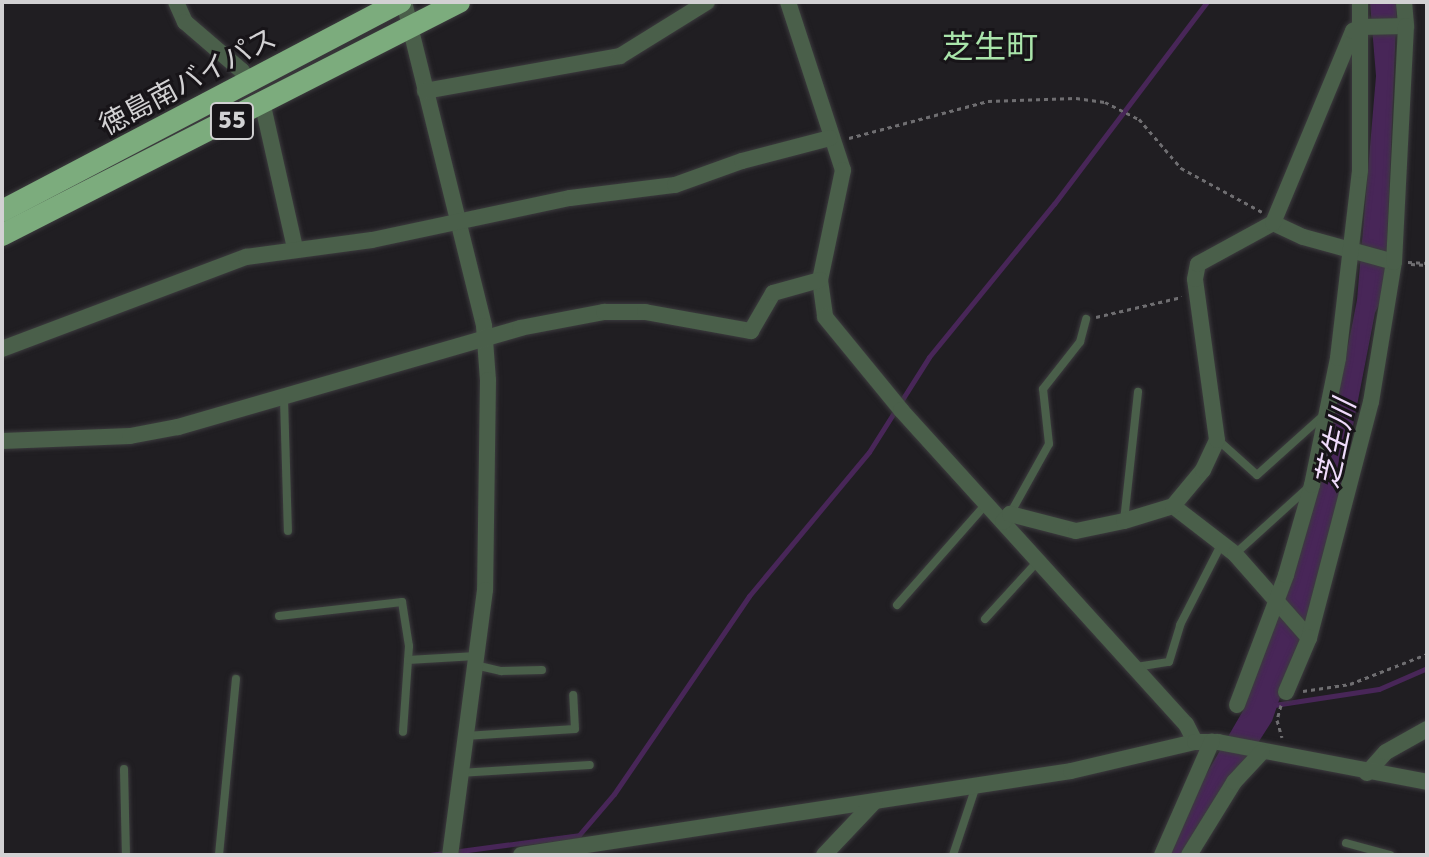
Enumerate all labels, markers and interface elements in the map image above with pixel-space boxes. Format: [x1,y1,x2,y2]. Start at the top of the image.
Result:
street label: 徳島南バイパス [94,21,282,143]
district label: 芝生町 [942,29,1038,67]
road number: 55 [208,99,256,143]
water label: 芝生川 [1310,396,1364,492]

